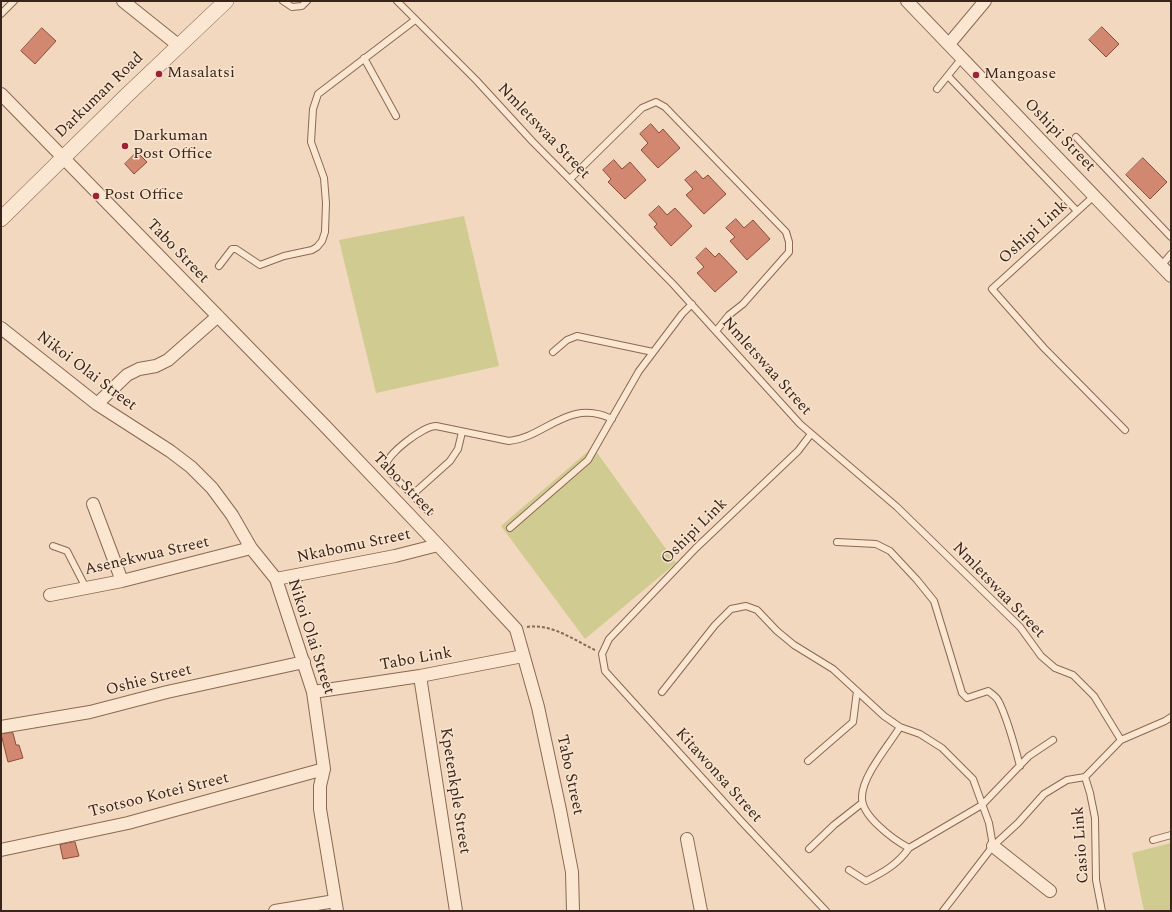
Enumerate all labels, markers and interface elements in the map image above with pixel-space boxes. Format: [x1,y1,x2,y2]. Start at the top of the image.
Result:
street label: Darkuman Road [52,49,148,143]
place label: Masalatsi [167,64,235,84]
place label: Mangoase [984,65,1056,85]
marker: Masalatsi [154,69,164,79]
marker: Mangoase [971,70,981,80]
street label: Nmletswaa Street [493,80,593,184]
street label: Oshipi Street [1019,95,1099,177]
place label: Darkuman Post Office [133,127,212,165]
marker: Darkuman Post Office [120,141,130,151]
place label: Post Office [104,186,183,206]
marker: Post Office [91,191,101,201]
street label: Oshipi Link [996,197,1072,269]
street label: Tabo Street [142,216,212,288]
street label: Nmletswaa Street [717,314,815,420]
street label: Nikoi Olai Street [32,328,140,416]
street label: Tabo Street [368,449,438,521]
street label: Oshipi Link [658,495,732,569]
street label: Nkabomu Street [295,526,413,568]
street label: Asenekwua Street [83,533,211,581]
street label: Nmletswaa Street [948,539,1048,643]
street label: Nikoi Olai Street [282,577,338,697]
street label: Tabo Link [378,644,454,676]
street label: Oshie Street [104,661,194,701]
street label: Kitawonsa Street [671,725,765,827]
street label: Kpetenkple Street [435,727,473,855]
street label: Tabo Street [551,733,587,817]
street label: Tsotsoo Kotei Street [87,769,231,823]
street label: Casio Link [1070,806,1094,884]

